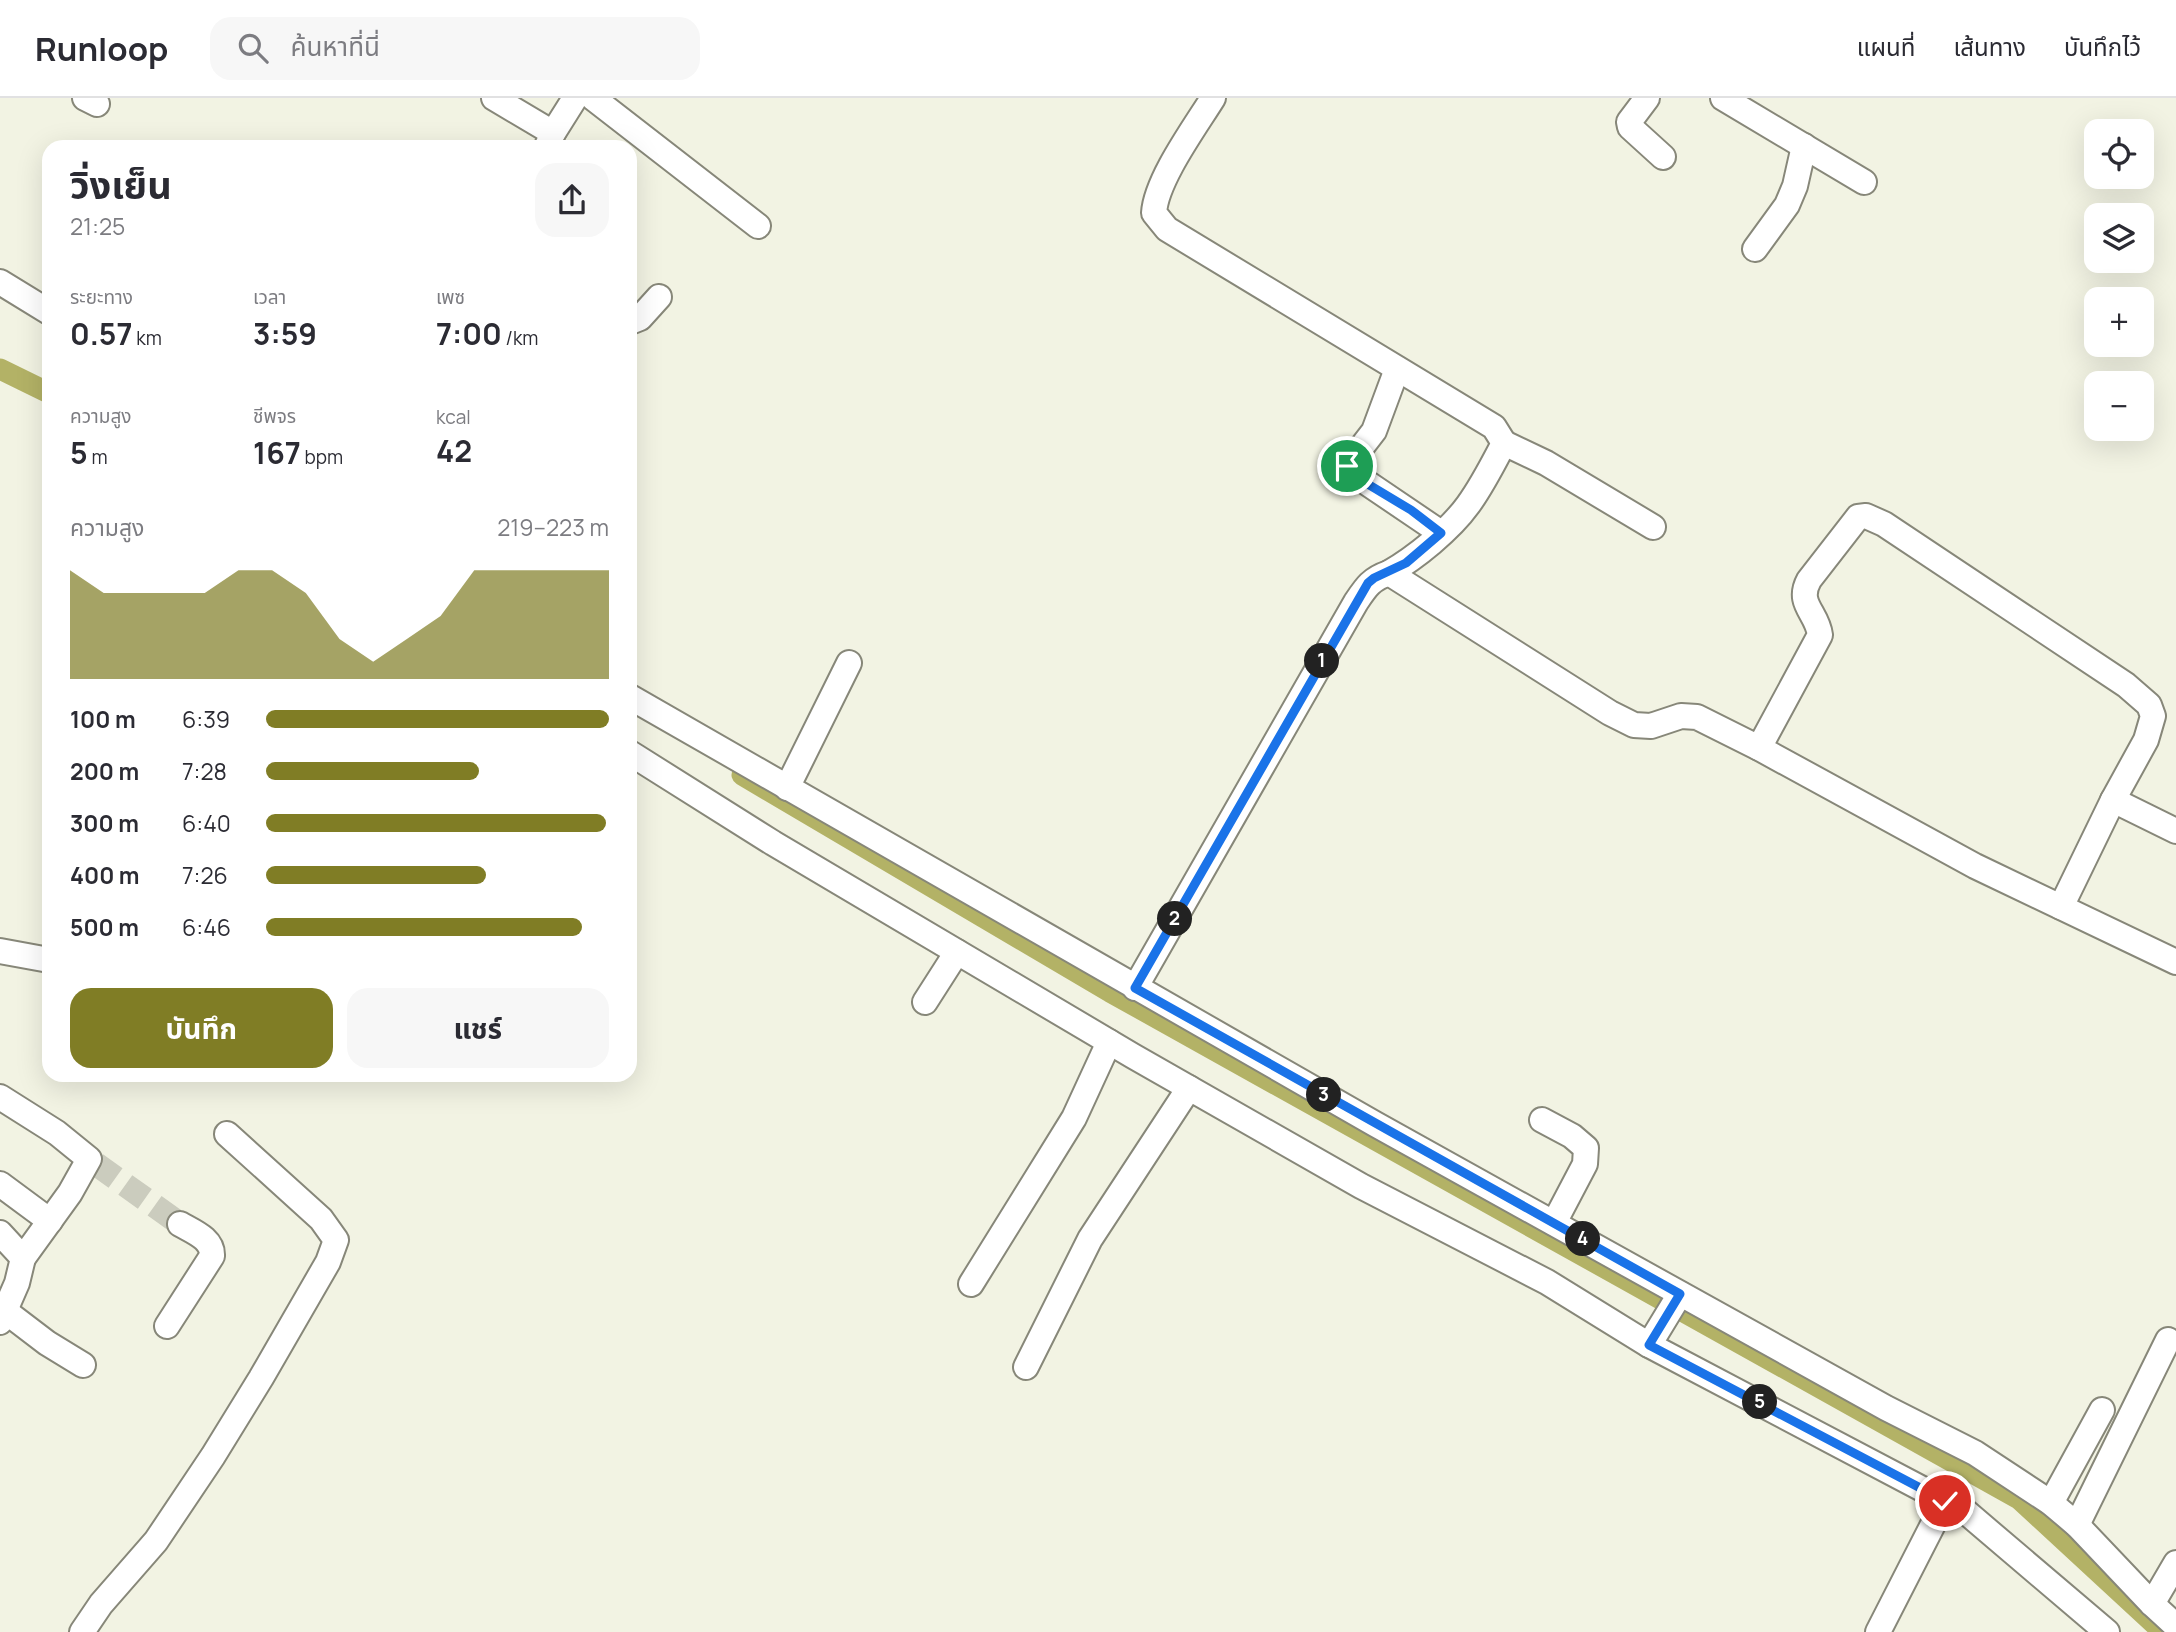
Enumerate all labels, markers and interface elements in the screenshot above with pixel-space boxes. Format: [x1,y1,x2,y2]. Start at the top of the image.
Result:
search box [210,17,700,80]
text: Runloop [35,26,168,71]
text: ค้นหาที่นี่ [290,28,380,64]
icon: search [234,29,272,67]
text: แผนที่ [1857,30,1915,63]
text: เส้นทาง [1953,30,2026,63]
text: บันทึกไว้ [2064,30,2141,63]
map controls [2084,119,2154,441]
button: locate [2084,119,2154,189]
text: วิ่งเย็น [70,158,172,210]
button: share [535,163,609,237]
button: layers [2084,203,2154,273]
text: 21:25 [70,210,125,242]
text: ระยะทาง [70,284,133,310]
text: เวลา [253,284,286,310]
text: เพซ [436,284,465,310]
button: + [2084,287,2154,357]
text: 0.57 [70,313,132,354]
text: 3:59 [253,313,317,354]
text: 7:00 [436,313,502,354]
text: km [132,325,162,351]
text: /km [502,325,538,351]
button: − [2084,371,2154,441]
text: ความสูง [70,403,131,429]
text: ชีพจร [253,403,296,429]
text: kcal [436,404,471,430]
text: 42 [436,430,472,471]
text: 5 [70,432,88,473]
text: 167 [253,432,301,473]
pin [1317,436,1377,496]
text: m [88,444,108,470]
text: bpm [301,444,343,470]
icon: arrive [1328,447,1366,485]
text: ความสูง [70,511,144,543]
text: 219–223 m [497,511,609,543]
pin: 1 [1304,644,1340,678]
text: 1 [1317,647,1326,673]
text: 100 m [70,703,136,735]
text: 6:39 [182,703,230,735]
text: 200 m [70,755,139,787]
text: 7:28 [182,755,227,787]
text: 300 m [70,807,139,839]
text: 6:40 [182,807,231,839]
text: 400 m [70,859,140,891]
text: 7:26 [182,859,228,891]
pin: 2 [1158,902,1192,936]
text: 2 [1169,905,1180,931]
text: 500 m [70,911,139,943]
text: 6:46 [182,911,231,943]
button: บันทึก [70,988,333,1068]
button: แชร์ [347,988,609,1068]
pin: 3 [1306,1077,1342,1112]
text: 3 [1318,1081,1329,1107]
pin: 4 [1566,1222,1600,1256]
text: 4 [1577,1225,1588,1251]
pin: 5 [1742,1384,1778,1420]
text: 5 [1754,1388,1765,1414]
pin [1915,1471,1975,1531]
icon: check [1926,1482,1964,1520]

